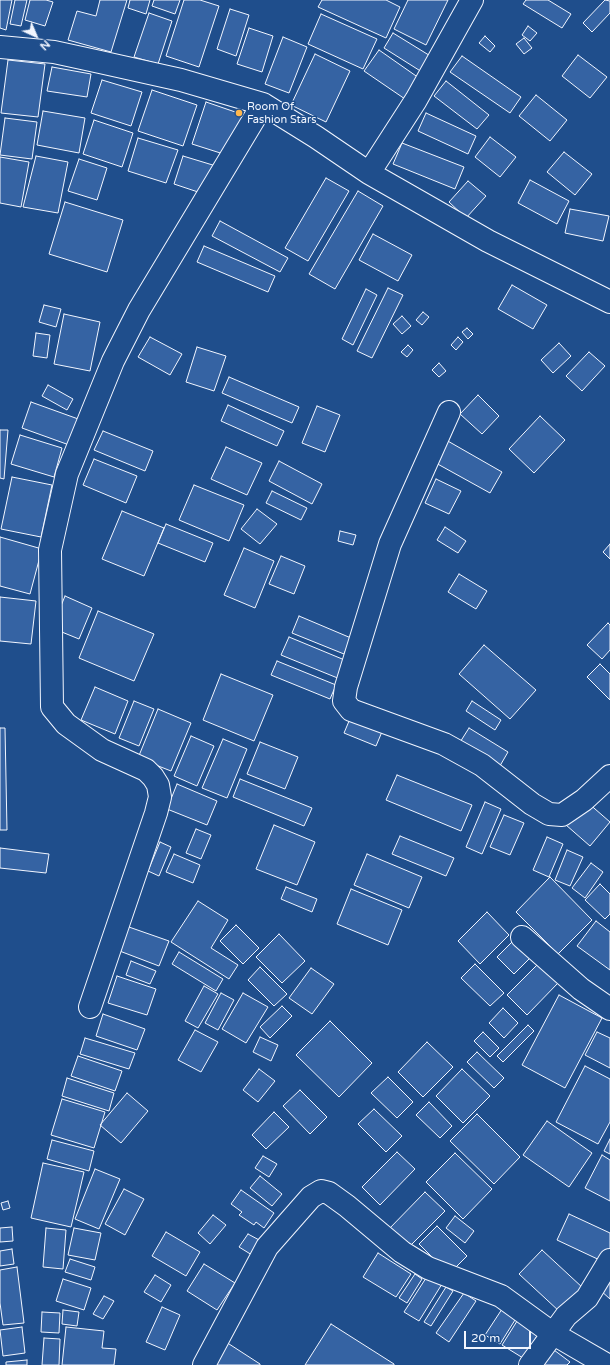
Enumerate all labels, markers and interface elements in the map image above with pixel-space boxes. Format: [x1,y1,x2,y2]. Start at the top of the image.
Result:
north arrow [16,16,56,56]
text: N [37,37,52,53]
place label: Room Of Fashion Stars [247,100,316,126]
marker: Room Of Fashion Stars [234,108,244,118]
scale bar [466,1323,533,1349]
text: 20 m [471,1331,500,1345]

